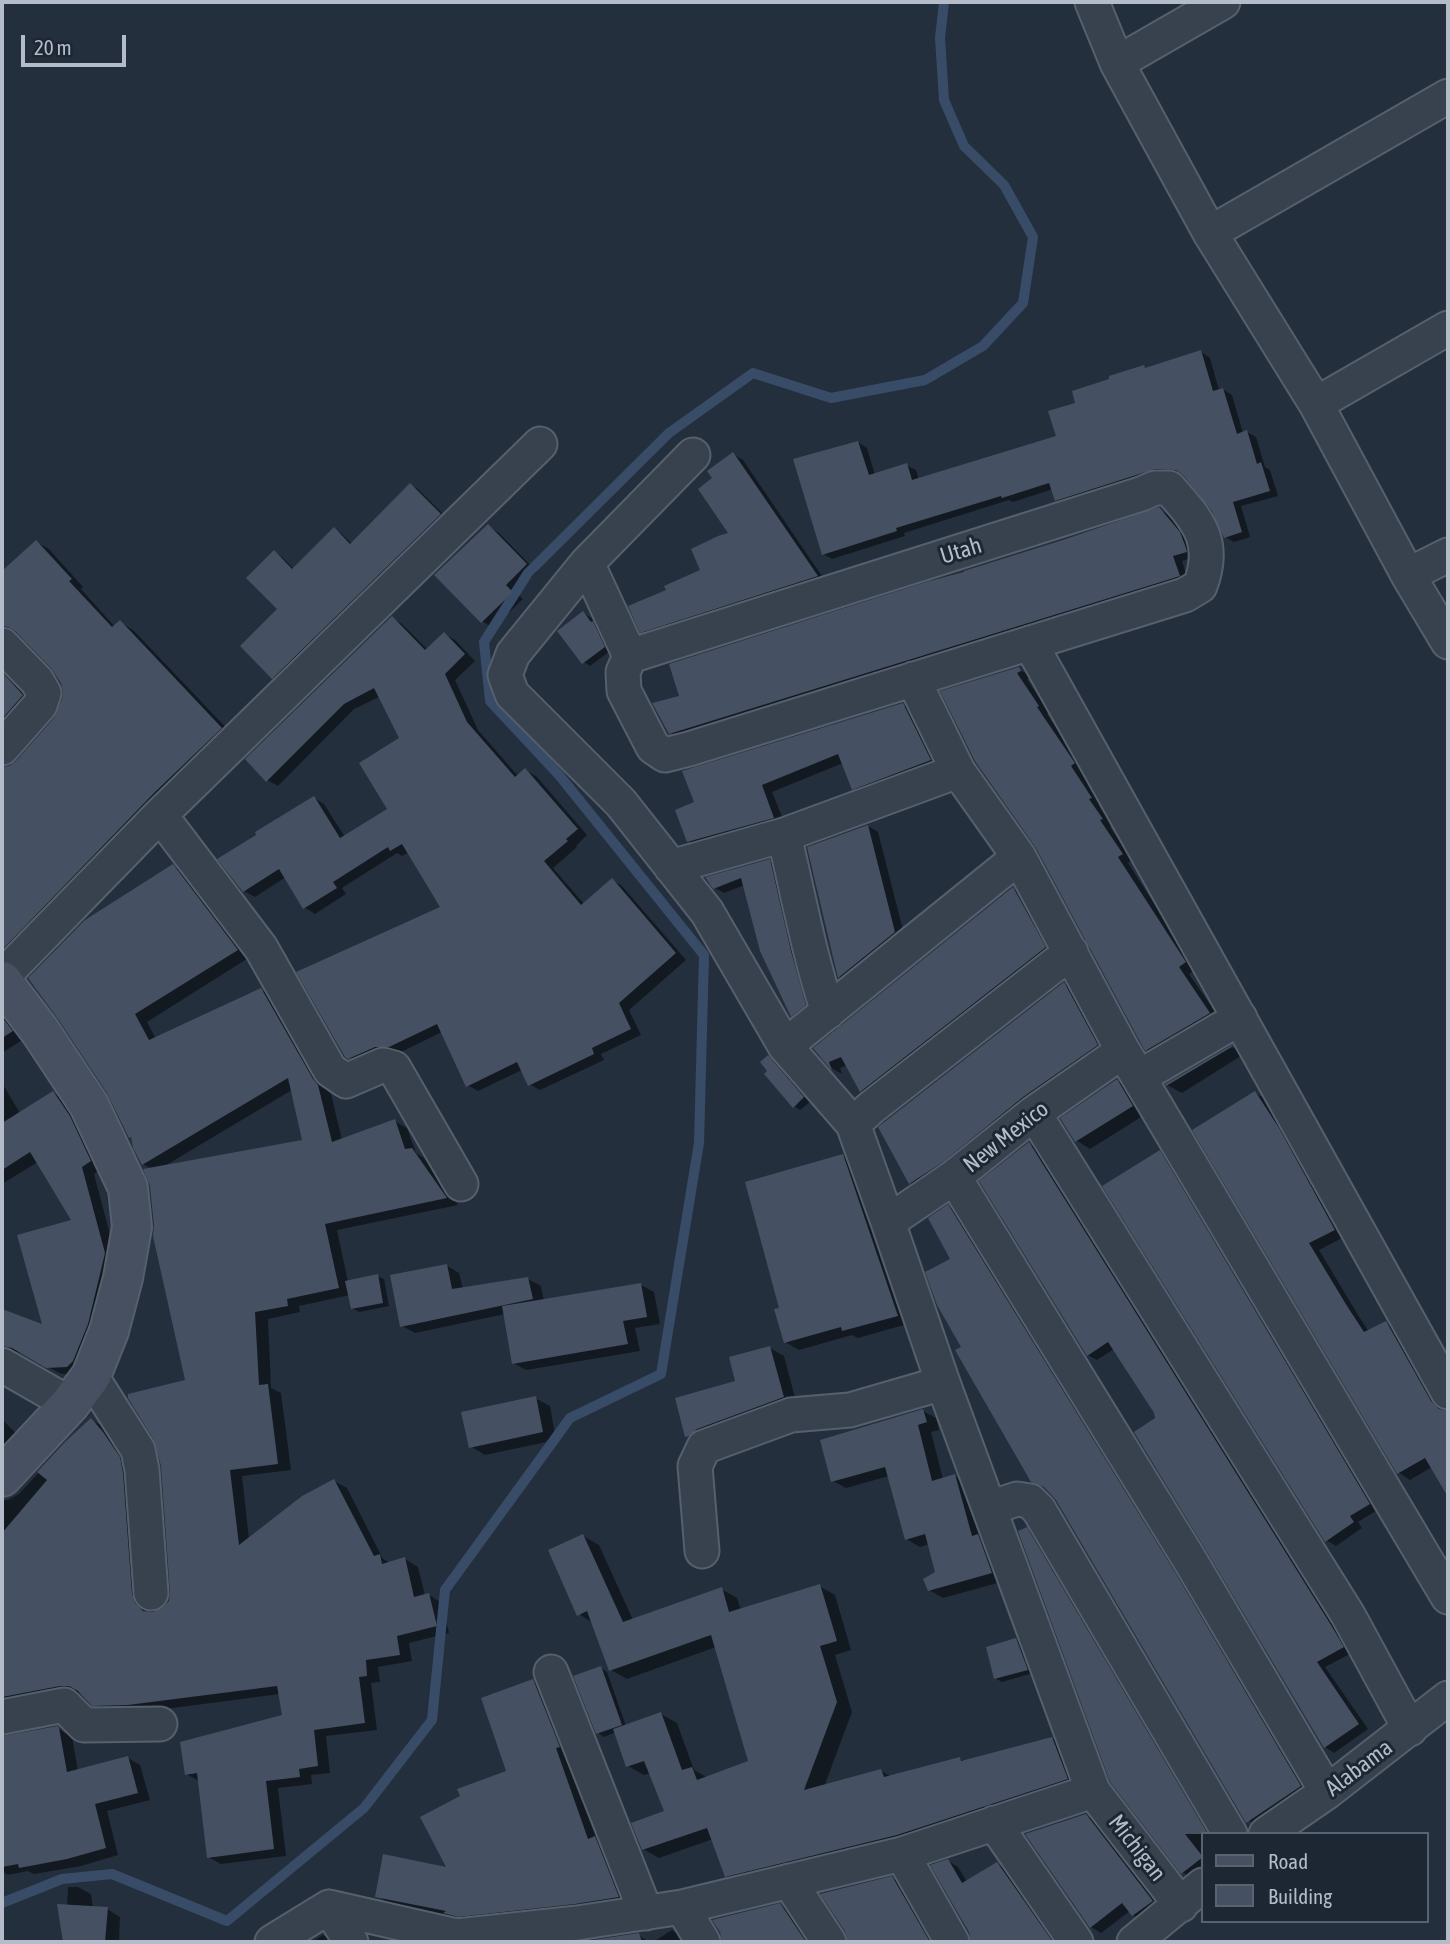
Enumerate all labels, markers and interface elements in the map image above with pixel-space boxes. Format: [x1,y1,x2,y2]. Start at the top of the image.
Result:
scale bar [24,21,130,65]
text: 20 m [34,35,72,59]
street label: Utah [937,532,985,570]
street label: New Mexico [958,1095,1054,1179]
street label: Alabama [1320,1734,1398,1802]
street label: Michigan [1102,1809,1172,1887]
legend [1202,1832,1429,1923]
text: Road [1268,1849,1308,1873]
text: Building [1268,1884,1332,1908]

